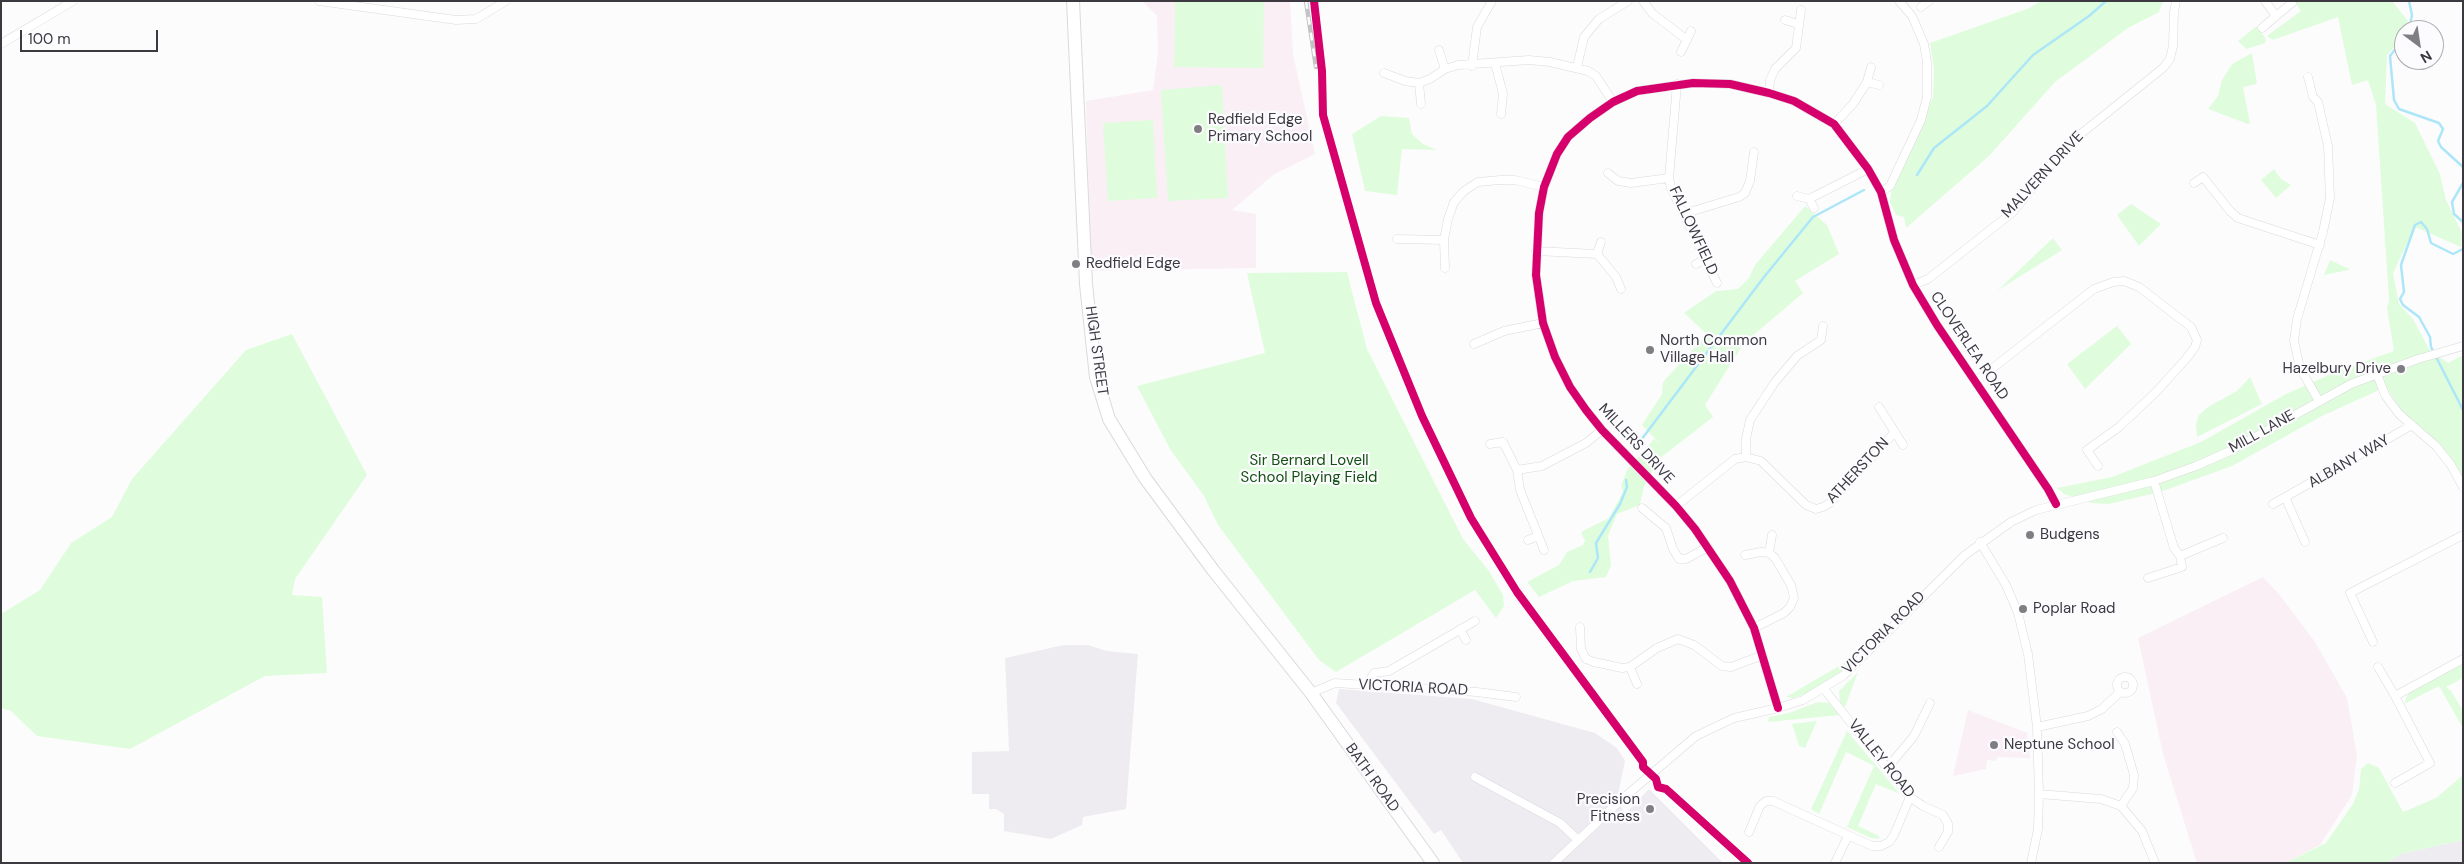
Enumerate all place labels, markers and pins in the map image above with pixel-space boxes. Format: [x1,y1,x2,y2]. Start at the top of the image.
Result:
place label: Redfield Edge Primary School [1208,111,1312,146]
marker: Redfield Edge Primary School [1192,123,1204,135]
place label: Redfield Edge [1086,255,1181,273]
marker: Redfield Edge [1070,258,1082,270]
place label: North Common Village Hall [1660,332,1767,367]
marker: North Common Village Hall [1644,344,1656,356]
place label: Hazelbury Drive [2283,360,2391,378]
marker: Hazelbury Drive [2395,363,2407,375]
place label: Budgens [2040,526,2100,544]
marker: Budgens [2024,529,2036,541]
place label: Poplar Road [2033,600,2116,618]
marker: Poplar Road [2017,603,2029,615]
place label: Neptune School [2004,736,2115,754]
marker: Neptune School [1988,739,2000,751]
place label: Precision Fitness [1577,791,1640,826]
marker: Precision Fitness [1644,803,1656,815]

